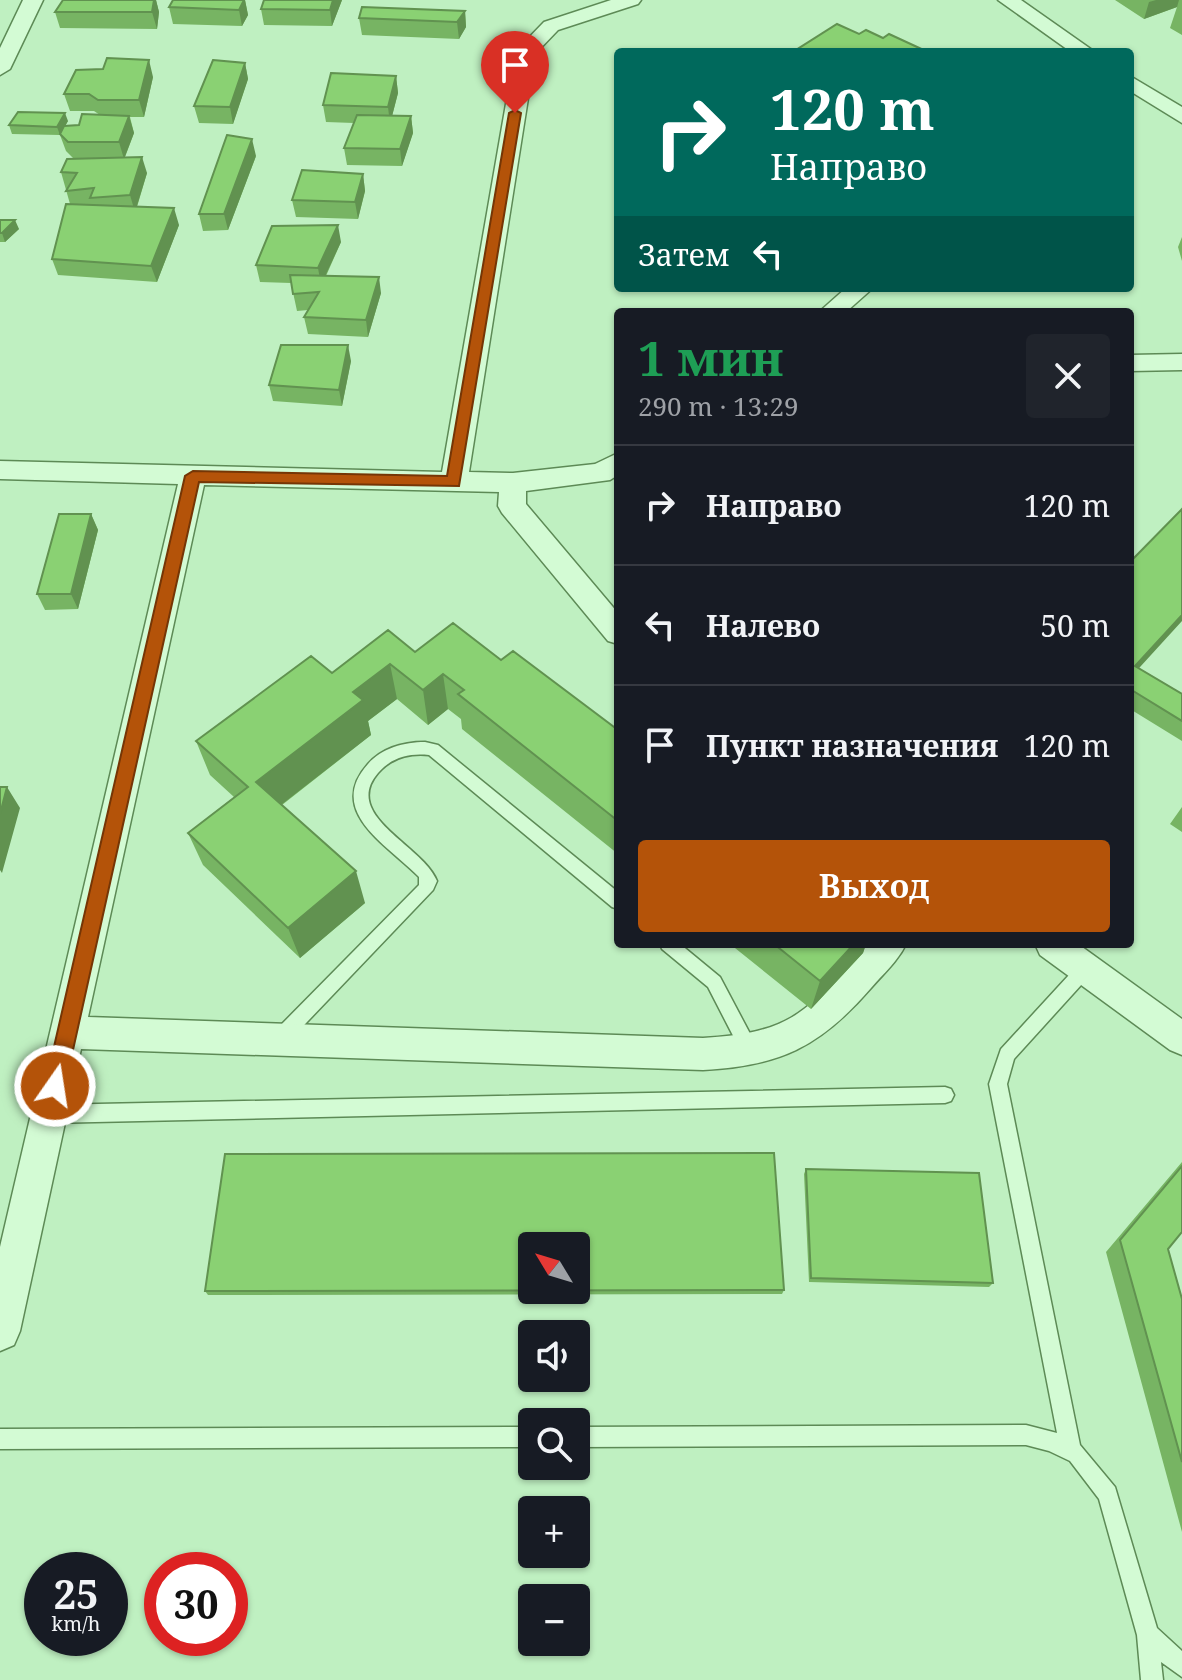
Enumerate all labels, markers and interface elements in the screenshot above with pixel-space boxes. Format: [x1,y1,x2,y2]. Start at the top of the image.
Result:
pin [481,31,549,113]
icon: arrive [493,43,537,87]
text: 120 m [770,70,935,146]
icon: right [638,80,742,184]
text: Направо [770,142,927,191]
icon: left [746,232,790,276]
text: Затем [638,234,730,275]
text: 1 мин [638,325,783,390]
button: close [1026,334,1110,418]
text: 290 m · 13:29 [638,388,799,424]
icon: right [638,483,682,527]
text: Направо [706,485,842,526]
text: 120 m [1024,485,1110,526]
icon: left [638,603,682,647]
text: Налево [706,605,820,646]
text: 50 m [1040,605,1110,646]
icon: arrive [638,723,682,767]
text: Пункт назначения [706,725,998,766]
text: 120 m [1024,725,1110,766]
button: Выход [638,840,1110,932]
position arrow [13,1044,97,1128]
north arrow [518,1232,590,1304]
map controls [518,1232,590,1656]
button: sound [518,1320,590,1392]
button: search [518,1408,590,1480]
button: + [518,1496,590,1568]
speed limit sign: 30 [144,1552,248,1656]
text: 25 [53,1566,99,1621]
button: − [518,1584,590,1656]
text: km/h [51,1610,101,1637]

